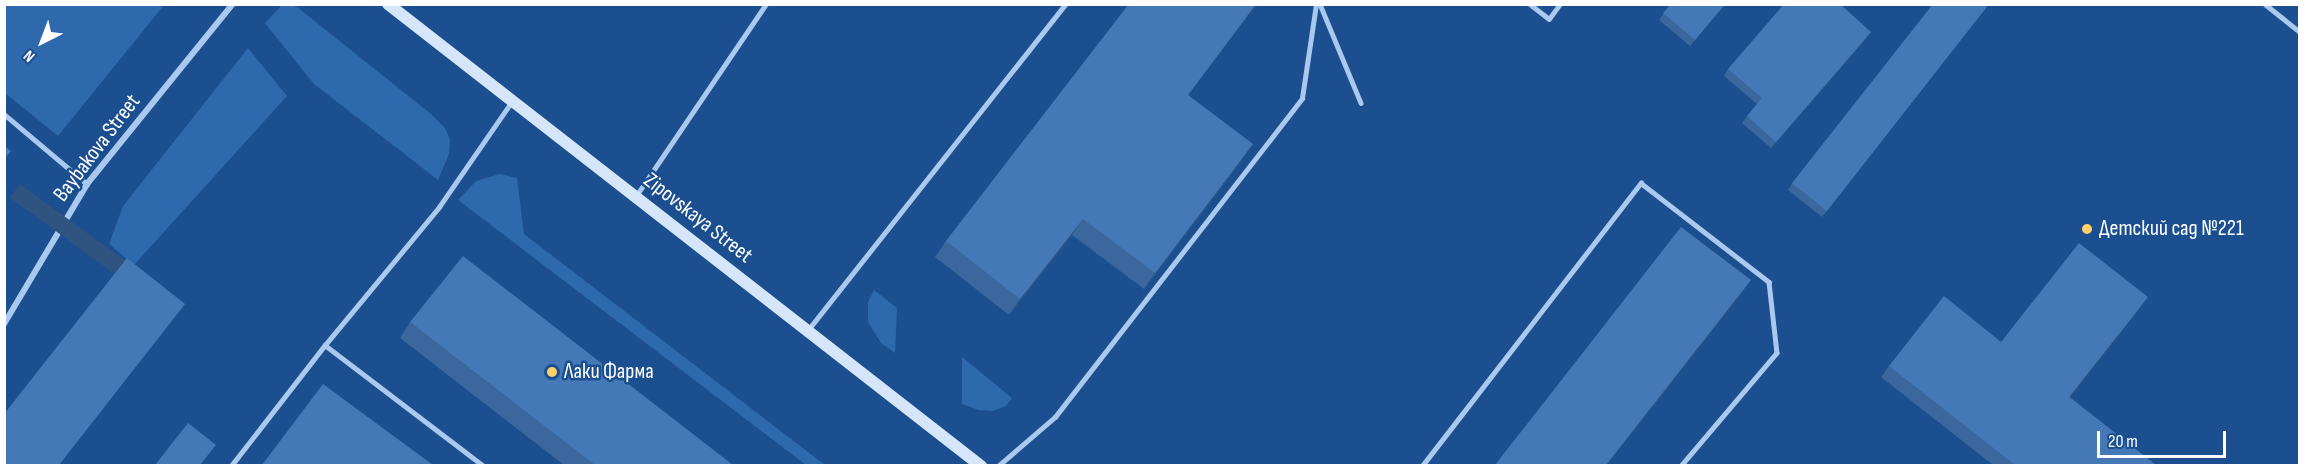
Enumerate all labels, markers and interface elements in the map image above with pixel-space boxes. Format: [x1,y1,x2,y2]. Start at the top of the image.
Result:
north arrow [12,12,72,72]
text: N [20,46,39,66]
street label: Baybakova Street [48,89,146,207]
street label: Zipovskaya Street [638,167,758,269]
place label: Детский сад №221 [2099,216,2244,242]
marker: Детский сад №221 [2080,222,2094,236]
place label: Лаки Фарма [564,359,654,385]
marker: Лаки Фарма [545,365,559,379]
scale bar [2100,419,2229,457]
text: 20 m [2108,431,2138,452]

